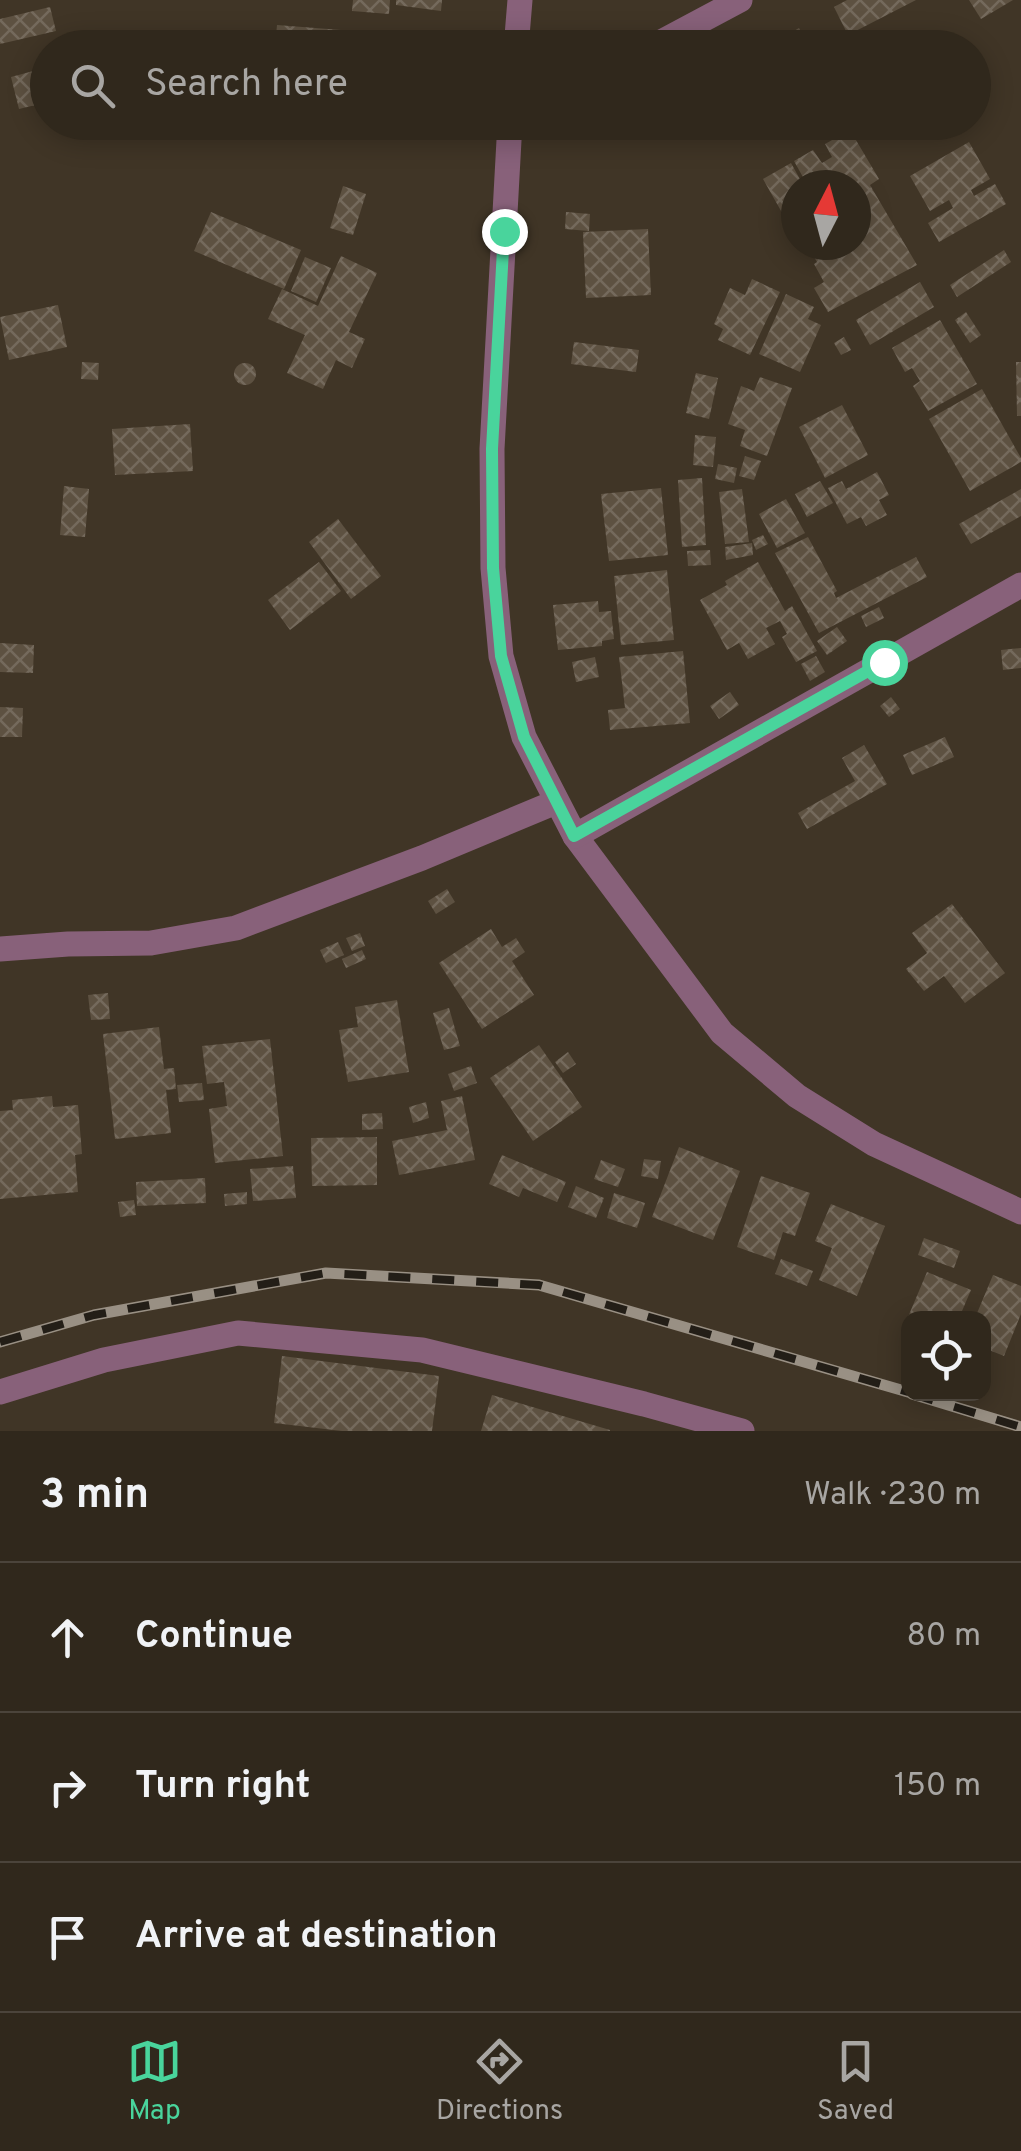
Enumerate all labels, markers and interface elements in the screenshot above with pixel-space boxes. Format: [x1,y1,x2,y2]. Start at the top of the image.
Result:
search box [30,30,991,140]
icon: search [65,58,120,113]
text: Search here [145,61,348,110]
north arrow [781,170,871,260]
route end [482,209,528,255]
route start [862,640,908,686]
map controls [901,1311,991,1401]
button: locate [901,1311,991,1401]
text: 3 min [40,1470,149,1523]
text: Walk · 230 m [804,1476,981,1516]
icon: ahead [40,1610,95,1665]
text: Continue [135,1613,293,1662]
text: 80 m [907,1617,981,1657]
icon: right [40,1760,95,1815]
text: Turn right [135,1763,310,1812]
text: 150 m [894,1767,981,1807]
icon: arrive [40,1910,95,1965]
text: Arrive at destination [135,1913,498,1962]
tab: Map [127,2034,182,2130]
tab: Directions [436,2034,563,2130]
tab: Saved [817,2034,894,2130]

